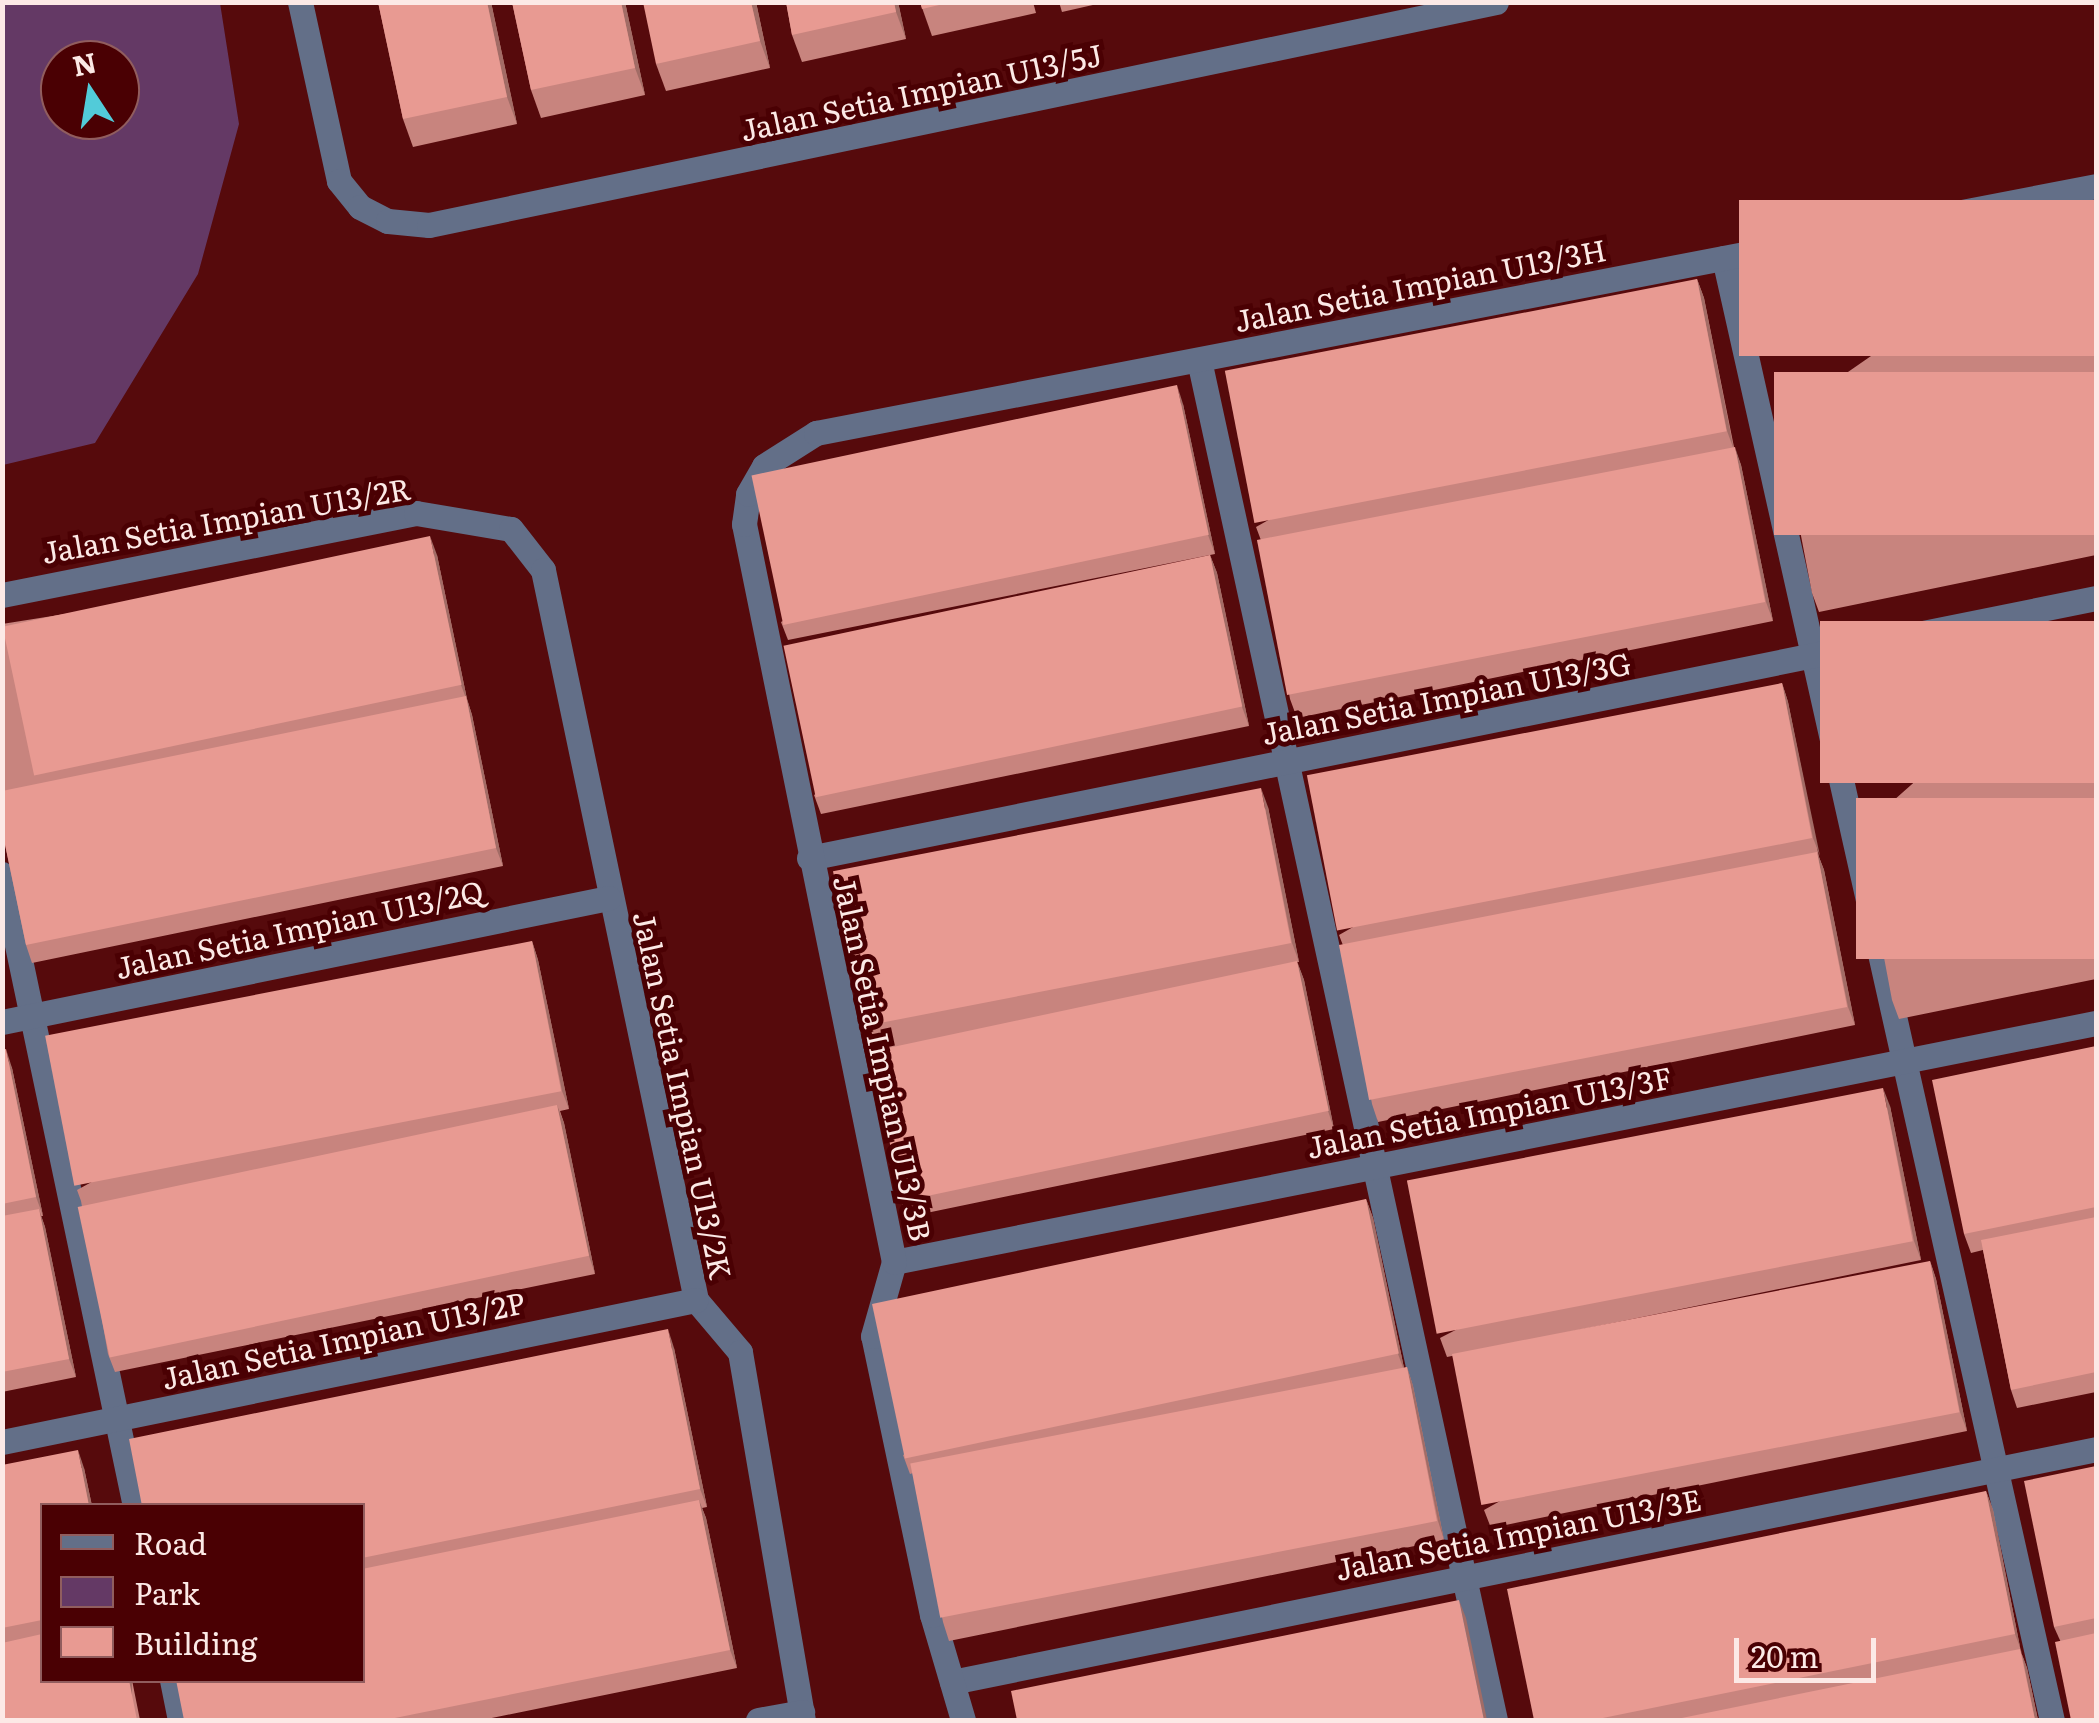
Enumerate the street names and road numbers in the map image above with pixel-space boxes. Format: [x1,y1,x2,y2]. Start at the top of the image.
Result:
street label: Jalan Setia Impian U13/5J [737,35,1105,147]
street label: Jalan Setia Impian U13/3H [1231,230,1609,338]
street label: Jalan Setia Impian U13/2R [39,469,413,569]
street label: Jalan Setia Impian U13/3G [1258,644,1634,750]
street label: Jalan Setia Impian U13/2Q [112,871,486,985]
street label: Jalan Setia Impian U13/3B [828,872,940,1244]
street label: Jalan Setia Impian U13/2K [627,908,741,1282]
street label: Jalan Setia Impian U13/3F [1303,1058,1675,1164]
street label: Jalan Setia Impian U13/2P [158,1283,528,1395]
street label: Jalan Setia Impian U13/3E [1332,1480,1704,1586]

